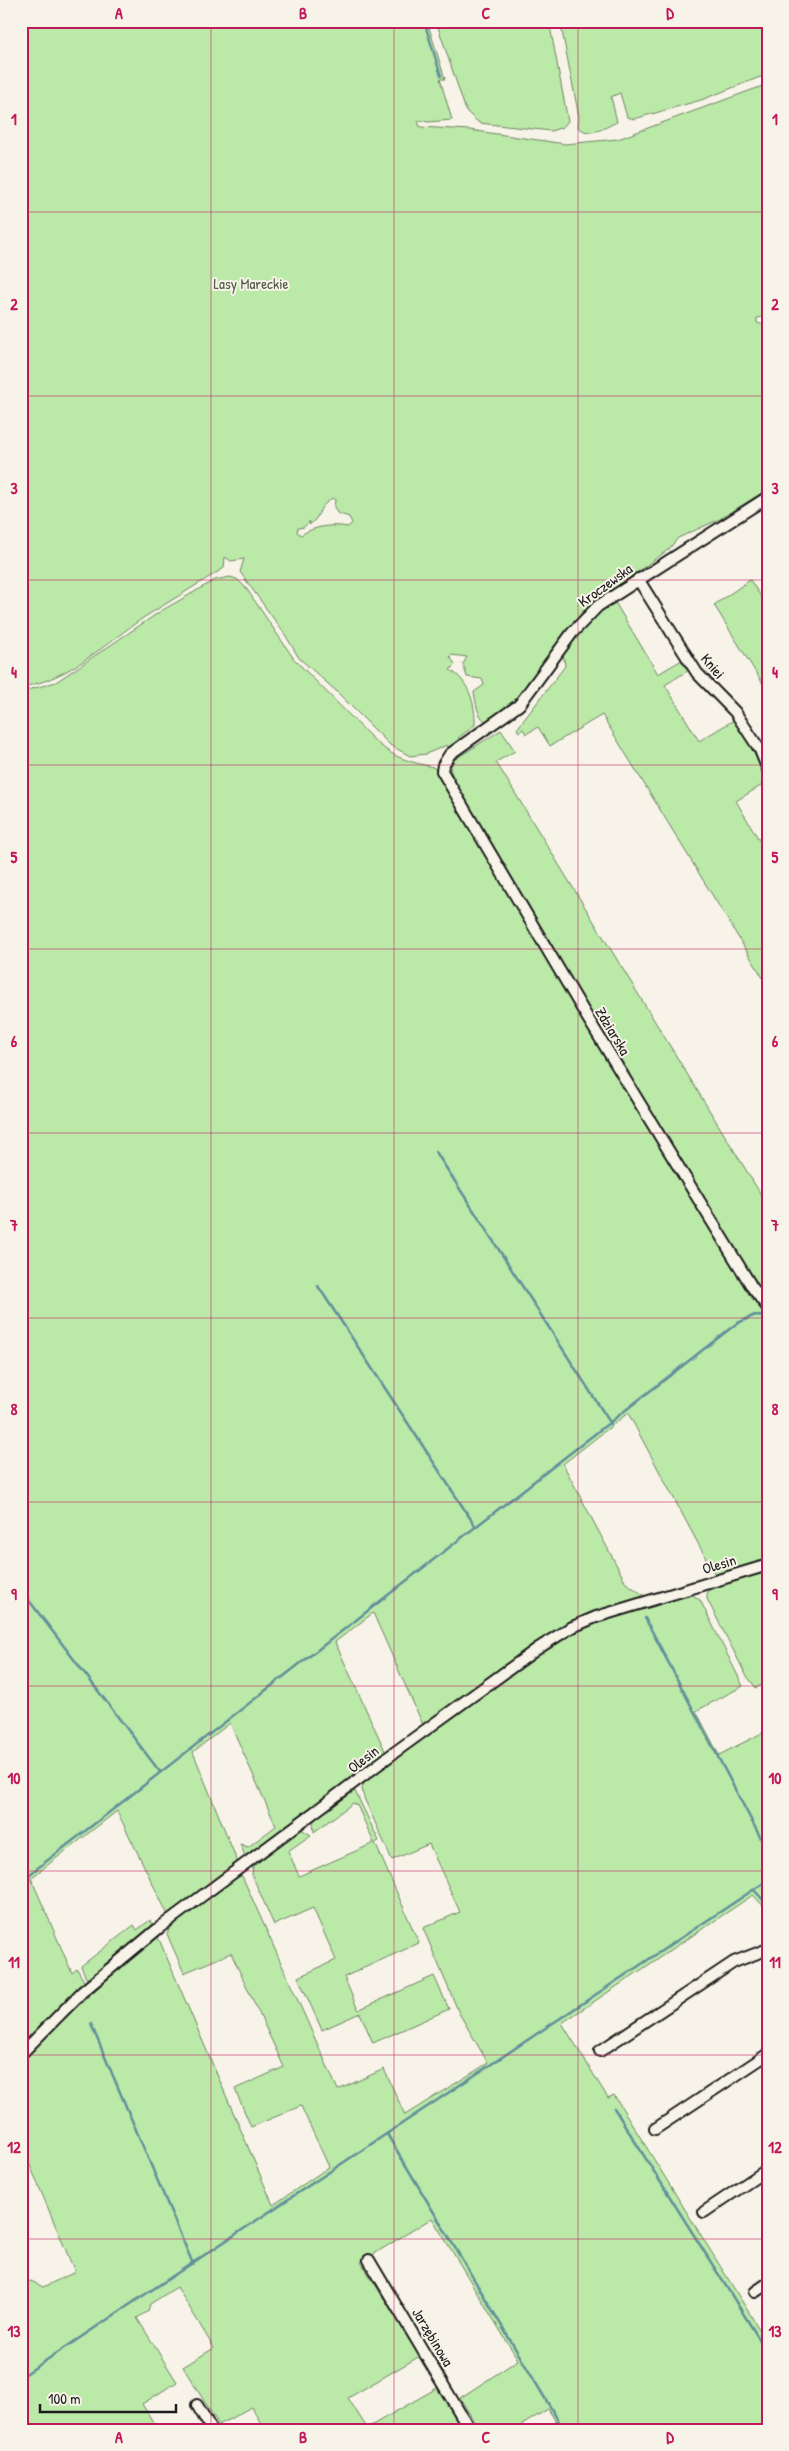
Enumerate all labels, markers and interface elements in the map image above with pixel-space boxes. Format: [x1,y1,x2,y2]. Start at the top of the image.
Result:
text: A [115,2,123,24]
text: B [299,2,307,24]
text: C [482,2,491,24]
text: D [666,2,674,24]
text: 1 [11,108,17,130]
text: 1 [772,108,778,130]
park label: Lasy Mareckie [214,273,289,294]
text: 2 [10,293,18,315]
text: 2 [771,293,779,315]
text: 3 [10,477,18,499]
text: 3 [771,477,779,499]
street label: Kroczewska [573,558,637,612]
street label: Kniei [696,649,730,683]
text: 4 [11,661,17,683]
text: 4 [772,661,778,683]
text: 5 [11,846,18,868]
text: 5 [772,846,779,868]
street label: Zdziarska [590,1003,636,1059]
text: 6 [11,1030,18,1052]
text: 6 [772,1030,779,1052]
text: 7 [9,1214,18,1236]
text: 7 [770,1214,779,1236]
text: 8 [11,1398,18,1420]
text: 8 [772,1398,779,1420]
street label: Olesin [700,1549,739,1579]
text: 9 [11,1583,17,1605]
text: 9 [772,1583,778,1605]
street label: Olesin [343,1740,383,1778]
text: 10 [8,1767,20,1789]
text: 10 [769,1767,781,1789]
text: 11 [8,1951,20,1973]
text: 11 [769,1951,781,1973]
text: 12 [7,2136,21,2158]
text: 12 [768,2136,782,2158]
street label: Jarzębinowa [407,2304,459,2370]
text: 13 [8,2320,20,2342]
text: 13 [769,2320,781,2342]
scale bar [40,2381,176,2413]
text: 100 m [48,2388,81,2409]
text: A [115,2426,123,2448]
text: B [299,2426,307,2448]
text: C [482,2426,491,2448]
text: D [666,2426,674,2448]

